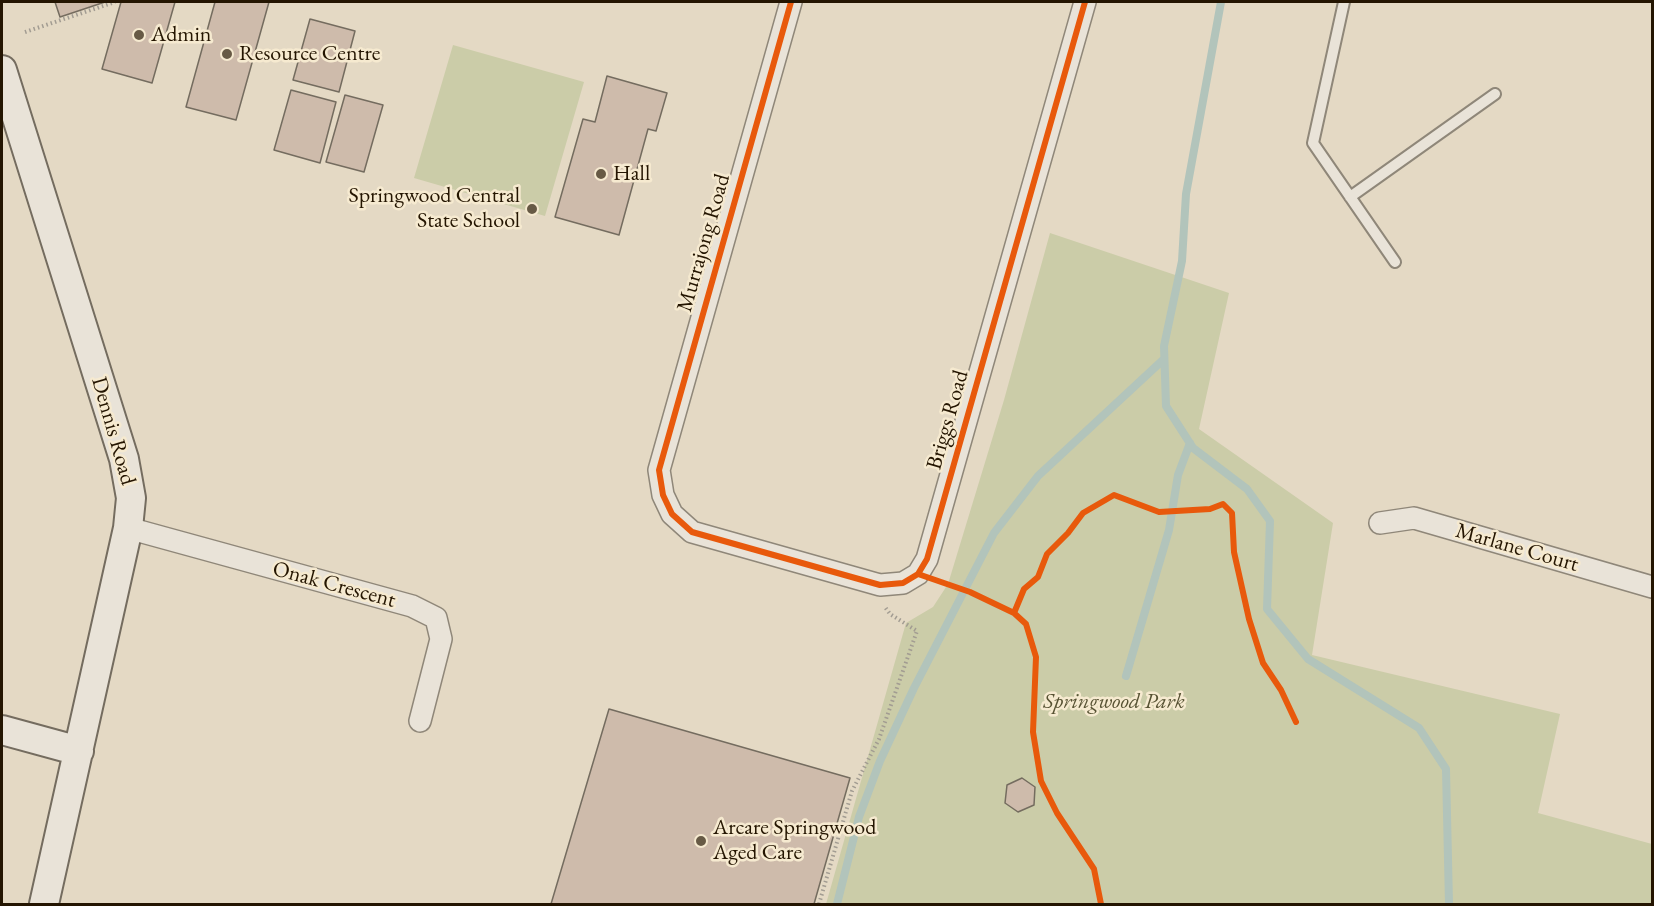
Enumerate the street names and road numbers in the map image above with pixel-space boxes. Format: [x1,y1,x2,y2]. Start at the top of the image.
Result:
street label: Murrajong Road [672,171,736,315]
street label: Briggs Road [921,367,975,473]
street label: Dennis Road [85,374,141,488]
street label: Marlane Court [1453,518,1581,578]
street label: Onak Crescent [270,556,398,614]

